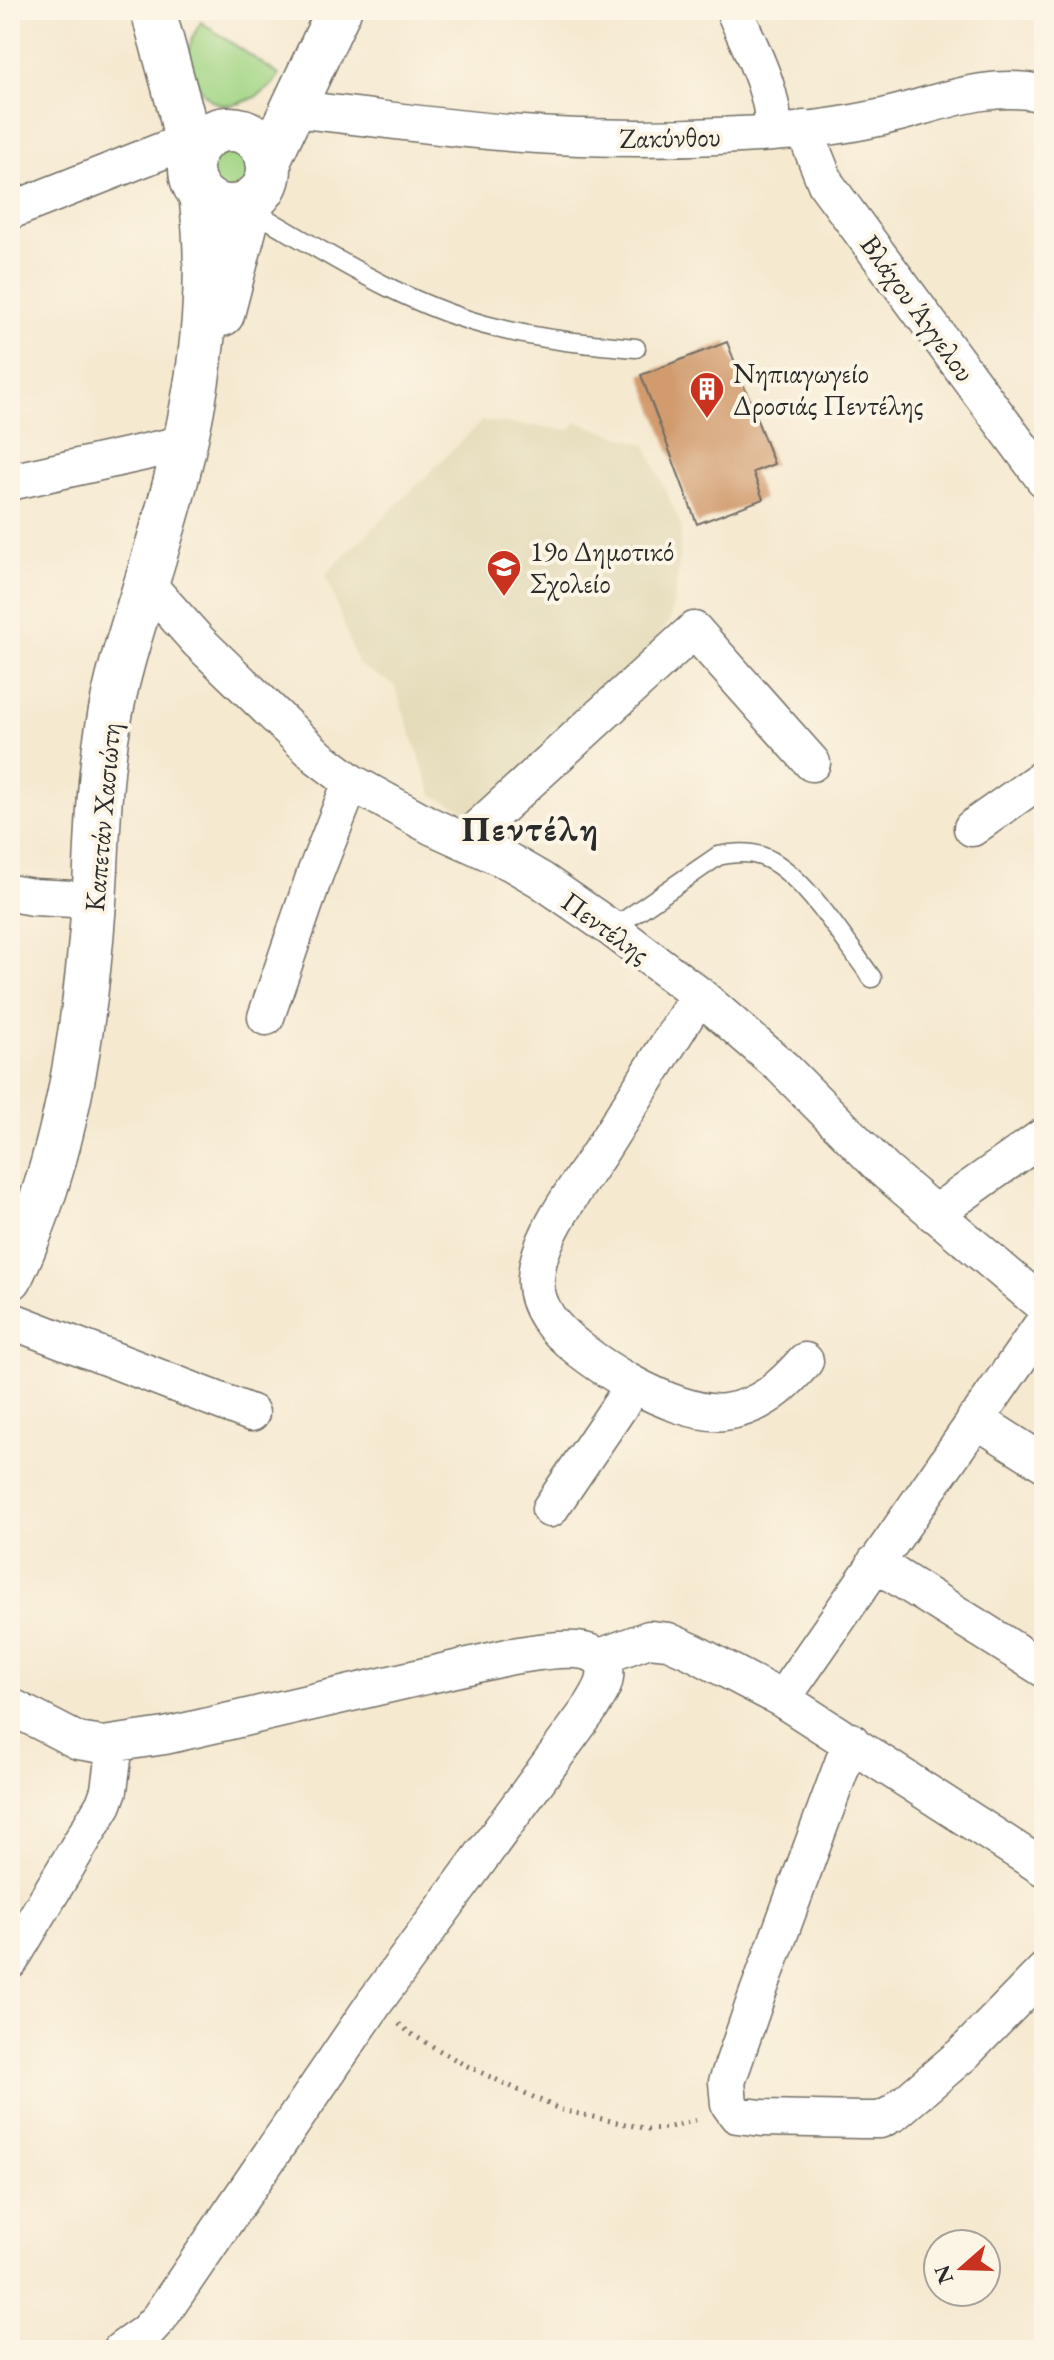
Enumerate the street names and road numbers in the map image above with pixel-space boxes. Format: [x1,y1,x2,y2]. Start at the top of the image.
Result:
street label: Ζακύνθου [619,118,721,156]
street label: Βλάχου Άγγελου [853,228,983,388]
street label: Καπετάν Χασιώτη [76,721,128,913]
street label: Πεντέλης [555,883,657,971]

